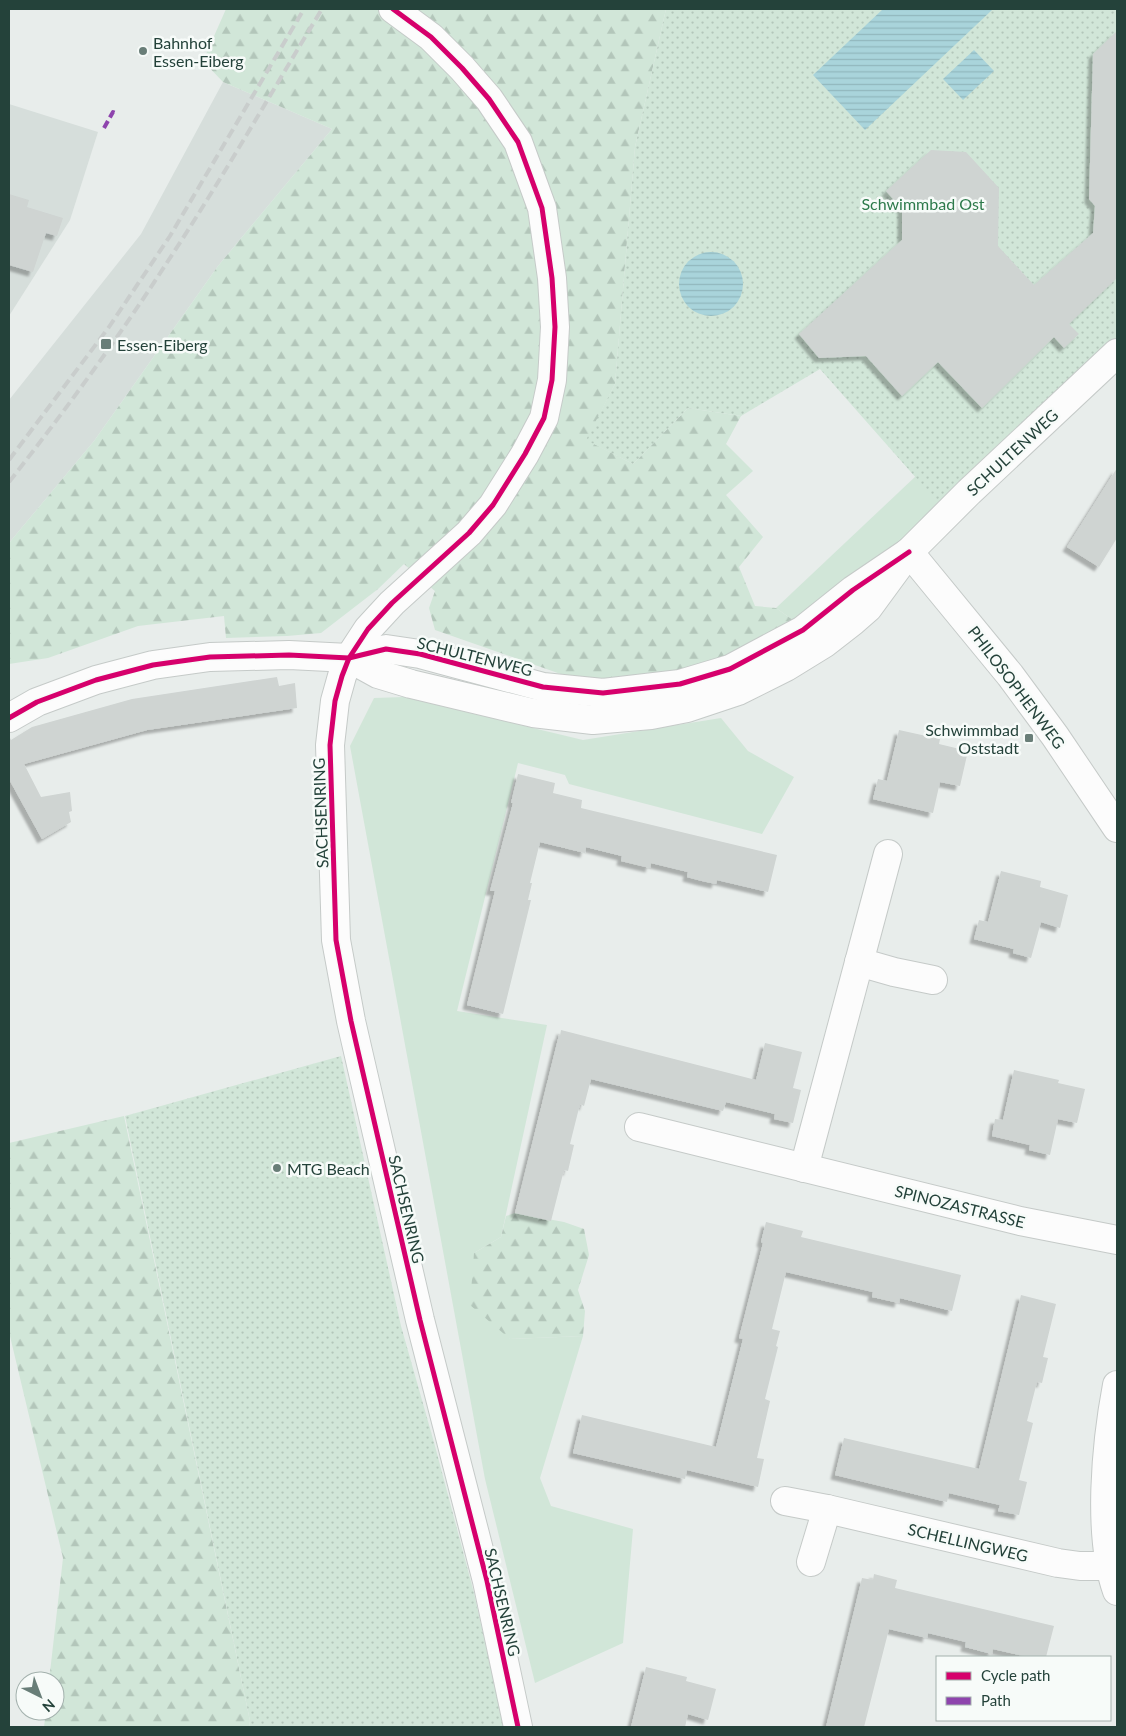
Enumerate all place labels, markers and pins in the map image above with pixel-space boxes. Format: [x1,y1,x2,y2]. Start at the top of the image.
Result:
place label: Bahnhof Essen-Eiberg [153,33,244,70]
marker: Bahnhof Essen-Eiberg [137,45,149,57]
place label: Essen-Eiberg [117,335,208,354]
marker: Essen-Eiberg [99,337,113,351]
place label: Schwimmbad Oststadt [925,720,1019,757]
marker: Schwimmbad Oststadt [1023,732,1035,744]
place label: MTG Beach [287,1159,370,1178]
marker: MTG Beach [271,1162,283,1174]

